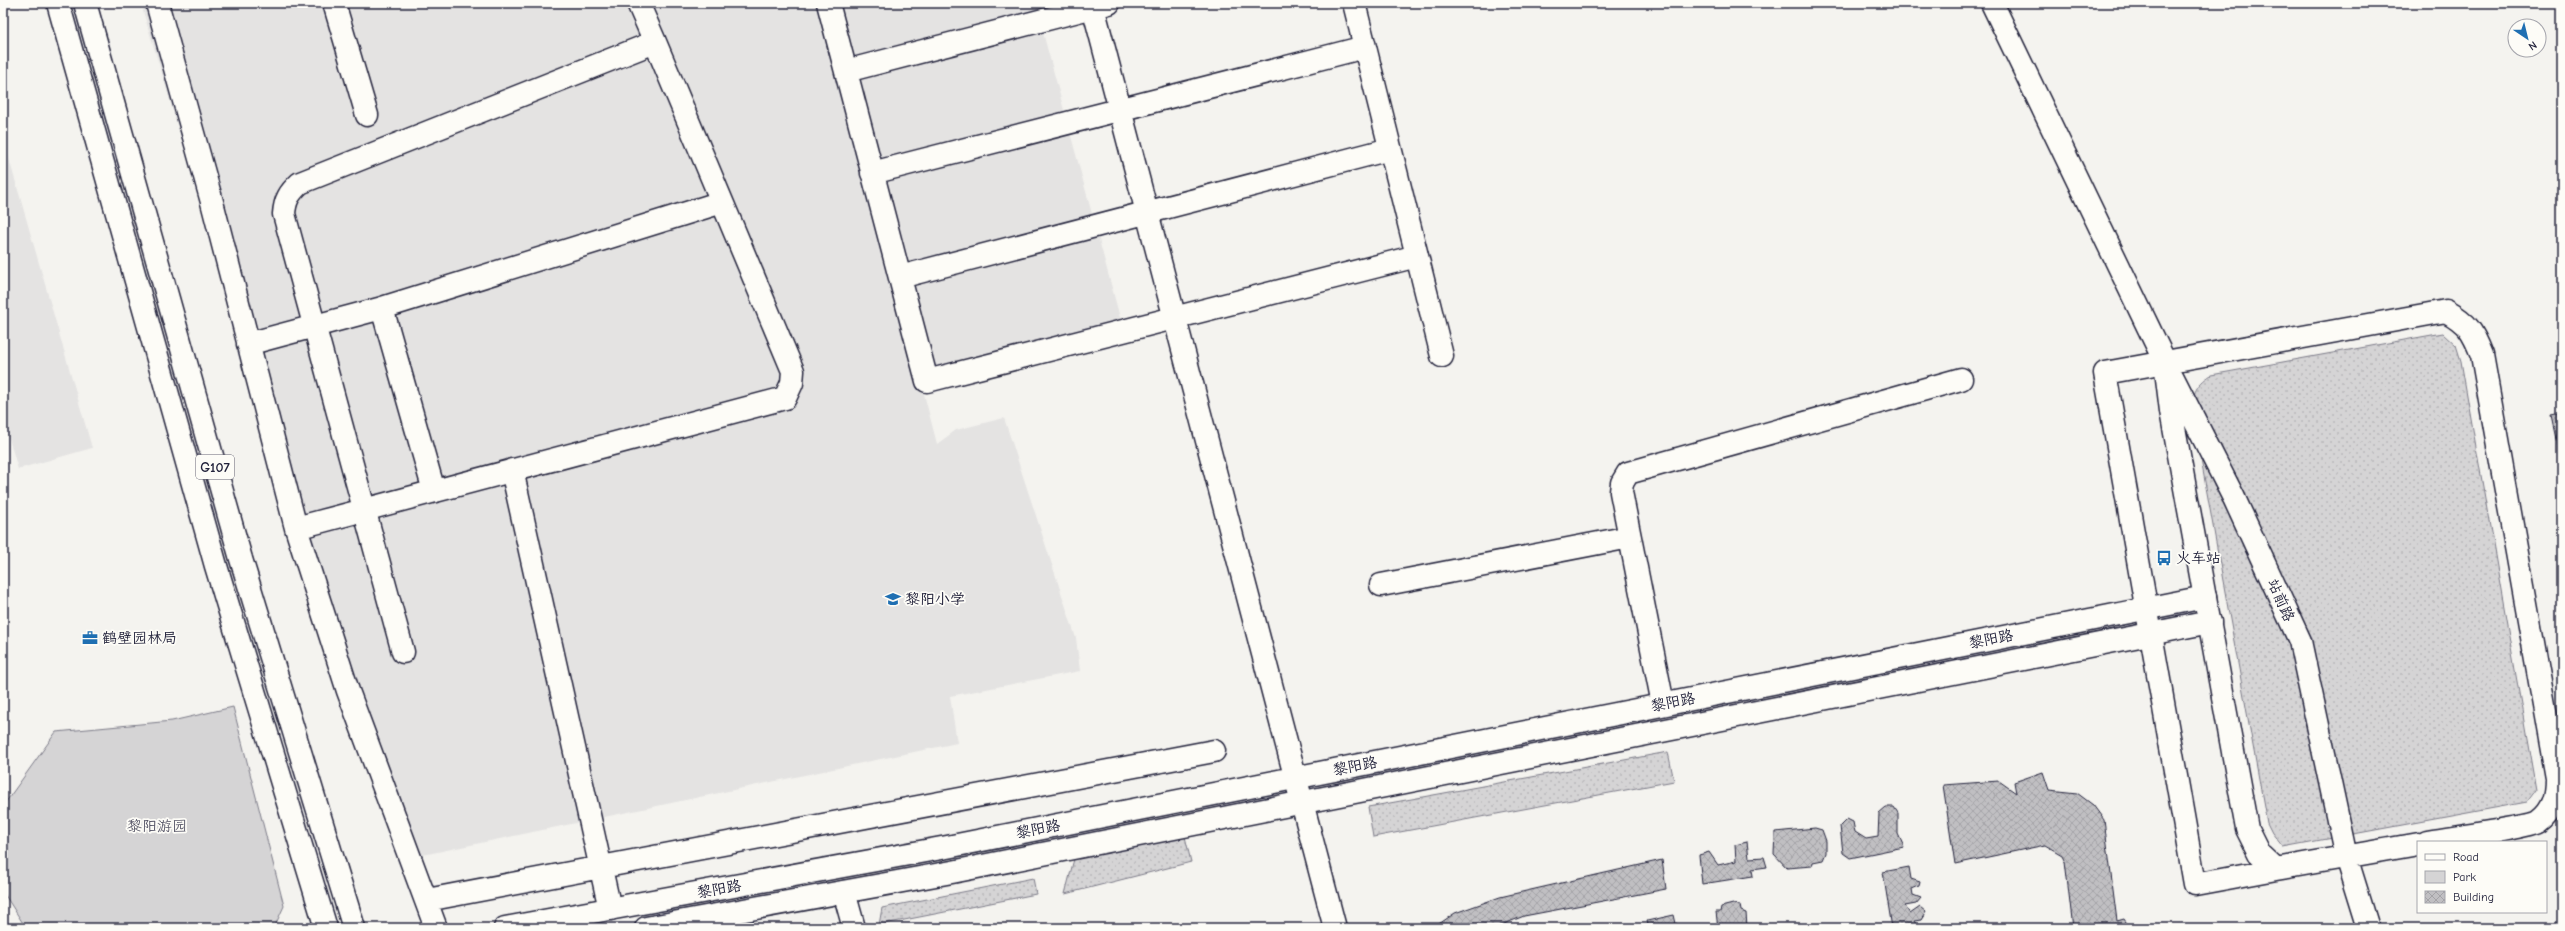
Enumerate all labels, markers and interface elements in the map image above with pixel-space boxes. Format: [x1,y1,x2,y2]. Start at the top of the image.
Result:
north arrow [2507,18,2547,58]
text: N [2526,38,2539,53]
road number: G107 [196,455,234,479]
bus stop icon: 火车站 [2155,549,2173,567]
place label: 火车站 [2176,549,2221,567]
street label: 站前路 [2264,576,2298,624]
school or university icon: 黎阳小学 [884,590,902,608]
place label: 黎阳小学 [905,590,965,608]
street label: 黎阳路 [1967,626,2015,652]
office icon: 鹤壁园林局 [81,629,99,647]
place label: 鹤壁园林局 [102,629,177,647]
street label: 黎阳路 [1649,689,1697,715]
street label: 黎阳路 [1331,753,1379,779]
street label: 黎阳路 [1014,816,1062,842]
park label: 黎阳游园 [127,817,187,835]
legend [2417,841,2547,913]
text: Road [2453,850,2479,864]
text: Park [2453,870,2476,884]
street label: 黎阳路 [695,876,743,902]
text: Building [2453,890,2494,904]

